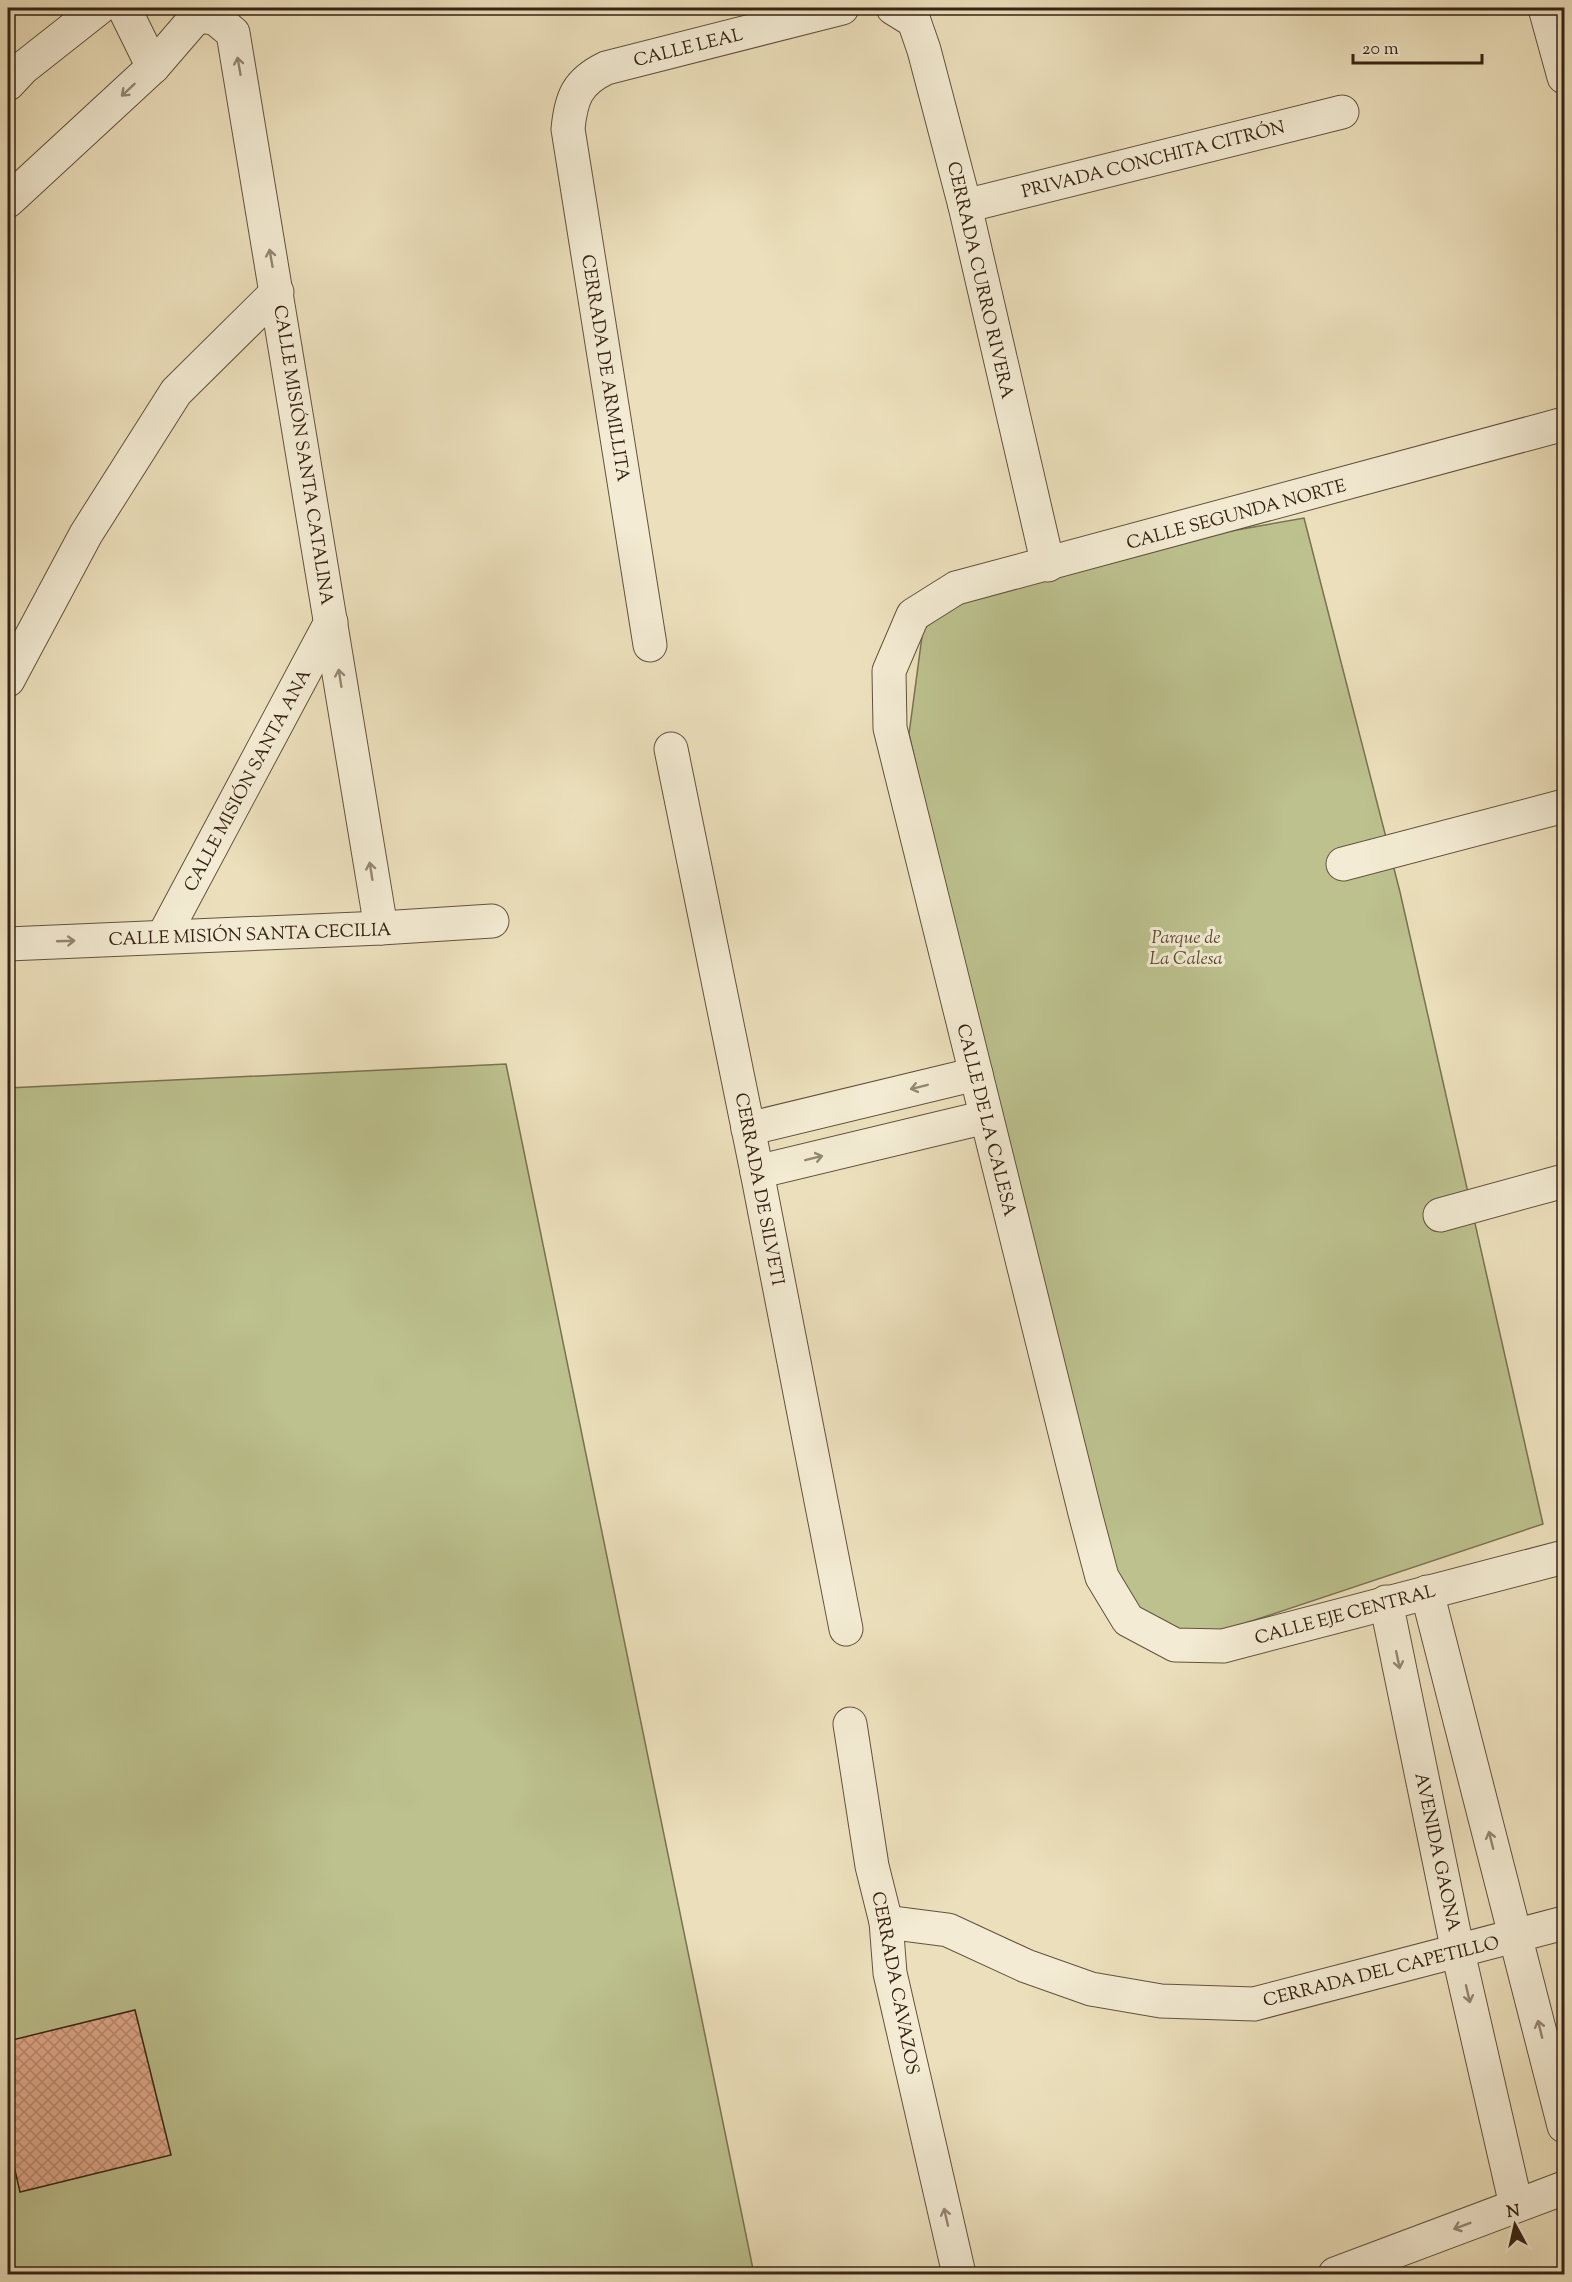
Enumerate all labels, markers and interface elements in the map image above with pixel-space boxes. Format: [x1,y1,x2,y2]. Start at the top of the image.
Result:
street label: CALLE LEAL [631,23,746,75]
scale bar [1353,27,1482,65]
text: 20 m [1362,37,1399,63]
one-way arrow [233,56,244,76]
one-way arrow [121,83,136,97]
street label: PRIVADA CONCHITA CITRÓN [1019,115,1288,206]
street label: CERRADA CURRO RIVERA [939,159,1019,402]
one-way arrow [265,248,276,268]
street label: CERRADA DE ARMILLITA [573,253,635,484]
street label: CALLE MISIÓN SANTA CATALINA [265,303,340,608]
street label: CALLE SEGUNDA NORTE [1124,474,1349,558]
street label: CALLE MISIÓN SANTA ANA [178,664,319,897]
one-way arrow [335,669,346,688]
one-way arrow [366,861,377,881]
street label: CALLE MISIÓN SANTA CECILIA [108,917,392,954]
park label: Parque de La Calesa [1149,926,1223,973]
one-way arrow [55,936,75,947]
street label: CALLE DE LA CALESA [949,1021,1022,1220]
one-way arrow [909,1082,928,1094]
street label: CERRADA DE SILVETI [727,1091,790,1288]
one-way arrow [804,1152,823,1164]
street label: CALLE EJE CENTRAL [1252,1579,1439,1653]
one-way arrow [1393,1649,1404,1669]
street label: AVENIDA GAONA [1407,1771,1466,1935]
one-way arrow [1485,1831,1496,1850]
street label: CERRADA CAVAZOS [864,1889,925,2077]
street label: CERRADA DEL CAPETILLO [1261,1931,1502,2015]
one-way arrow [1463,1984,1474,2004]
one-way arrow [1533,2019,1545,2038]
north arrow [1485,2195,1545,2255]
text: N [1505,2200,1521,2225]
one-way arrow [940,2208,952,2227]
one-way arrow [1453,2221,1471,2232]

